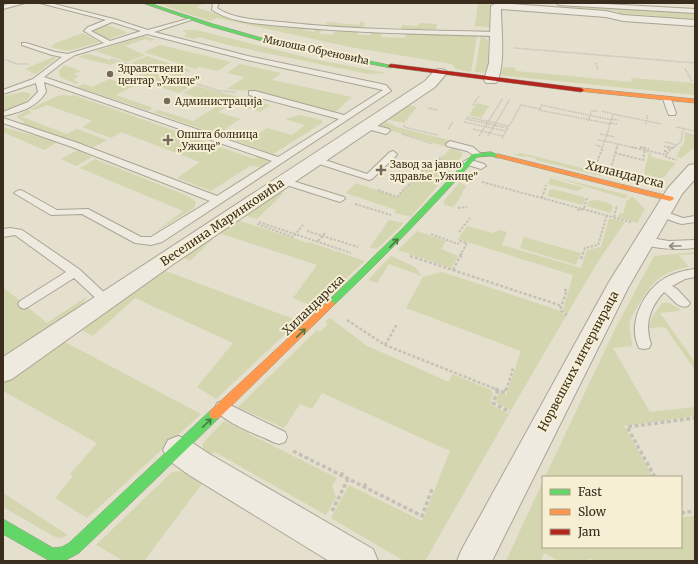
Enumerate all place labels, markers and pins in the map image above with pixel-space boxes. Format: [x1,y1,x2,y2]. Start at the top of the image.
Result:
place label: Здравствени центар „Ужице” [118,62,200,87]
marker: Здравствени центар „Ужице” [105,69,115,79]
place label: Администрација [174,95,263,108]
marker: Администрација [162,96,172,106]
place label: Општа болница „Ужице” [177,128,259,153]
marker: Општа болница „Ужице” [162,134,174,146]
place label: Завод за јавно здравље „Ужице” [390,158,478,183]
marker: Завод за јавно здравље „Ужице” [375,164,387,176]

